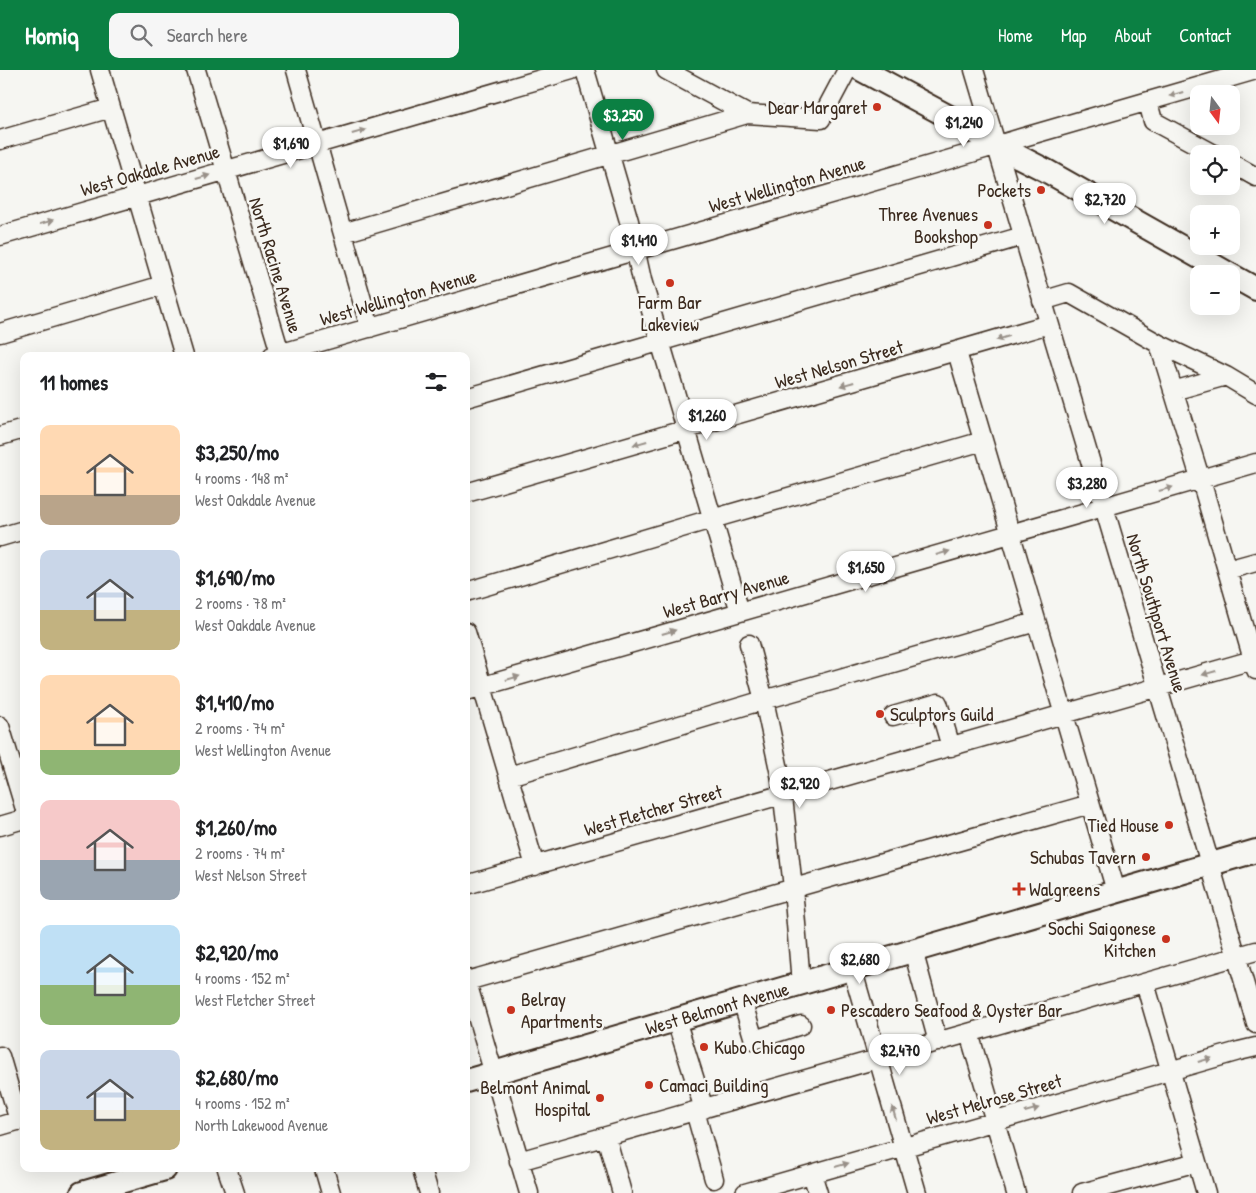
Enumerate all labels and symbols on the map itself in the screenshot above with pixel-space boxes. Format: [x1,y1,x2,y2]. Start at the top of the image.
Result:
north arrow [1190,85,1240,135]
one-way arrow [1168,90,1183,98]
place label: Dear Margaret [768,94,867,120]
pin: $3,250 [582,98,664,141]
marker: Dear Margaret [871,101,883,113]
pin: $1,240 [923,106,1005,148]
pin: $1,690 [250,126,332,169]
one-way arrow [352,127,367,135]
street label: West Oakdale Avenue [77,138,223,202]
street label: West Wellington Avenue [706,149,869,219]
one-way arrow [195,173,210,181]
place label: Pockets [978,177,1031,203]
pin: $2,720 [1064,182,1146,225]
marker: Pockets [1035,184,1047,196]
street label: North Racine Avenue [243,194,309,336]
place label: Three Avenues Bookshop [879,201,978,249]
one-way arrow [39,218,54,226]
marker: Three Avenues Bookshop [982,219,994,231]
pin: $1,410 [598,224,680,266]
street label: West Wellington Avenue [317,262,480,332]
marker: Farm Bar Lakeview [664,277,676,289]
place label: Farm Bar Lakeview [637,289,702,337]
street label: West Nelson Street [772,333,907,395]
one-way arrow [995,334,1010,342]
one-way arrow [839,380,854,388]
pin: $1,260 [666,398,748,441]
one-way arrow [633,440,648,448]
pin: $3,280 [1046,466,1128,509]
one-way arrow [1159,484,1174,492]
street label: North Southport Avenue [1120,530,1194,696]
one-way arrow [936,549,951,557]
pin: $1,650 [825,550,907,593]
street label: West Barry Avenue [660,563,792,624]
one-way arrow [662,628,677,636]
one-way arrow [1202,670,1217,678]
one-way arrow [506,673,521,681]
place label: Sculptors Guild [890,701,994,727]
marker: Sculptors Guild [874,708,886,720]
pin: $2,920 [759,766,841,809]
street label: West Fletcher Street [581,778,726,842]
place label: Tied House [1087,812,1159,838]
marker: Tied House [1163,819,1175,831]
place label: Schubas Tavern [1030,844,1136,870]
marker: Schubas Tavern [1140,851,1152,863]
place label: Walgreens [1029,876,1100,902]
marker: Walgreens [1013,883,1025,895]
place label: Sochi Saigonese Kitchen [1048,915,1156,963]
marker: Sochi Saigonese Kitchen [1160,933,1172,945]
pin: $2,680 [819,942,901,985]
street label: West Belmont Avenue [642,975,792,1041]
place label: Belray Apartments [521,986,603,1034]
place label: Pescadero Seafood & Oyster Bar [841,997,1063,1023]
marker: Belray Apartments [505,1004,517,1016]
marker: Pescadero Seafood & Oyster Bar [825,1004,837,1016]
place label: Kubo Chicago [714,1034,805,1060]
pin: $2,470 [859,1034,941,1076]
marker: Kubo Chicago [698,1041,710,1053]
one-way arrow [1197,1056,1212,1064]
street label: West Melrose Street [923,1067,1065,1131]
place label: Camaci Building [659,1072,768,1098]
place label: Belmont Animal Hospital [480,1074,591,1122]
marker: Camaci Building [643,1079,655,1091]
marker: Belmont Animal Hospital [594,1092,606,1104]
one-way arrow [889,1105,897,1120]
one-way arrow [1024,1106,1039,1114]
one-way arrow [834,1161,850,1169]

